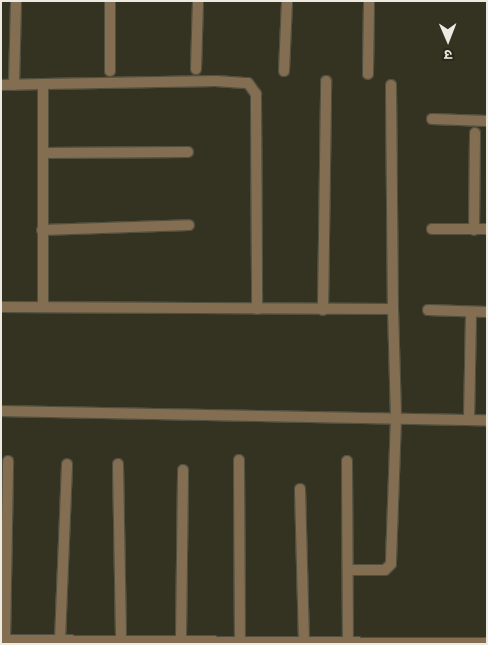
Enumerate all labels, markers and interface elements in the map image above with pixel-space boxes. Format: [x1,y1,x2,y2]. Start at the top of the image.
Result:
north arrow [423,15,473,65]
text: उ [444,47,453,63]

